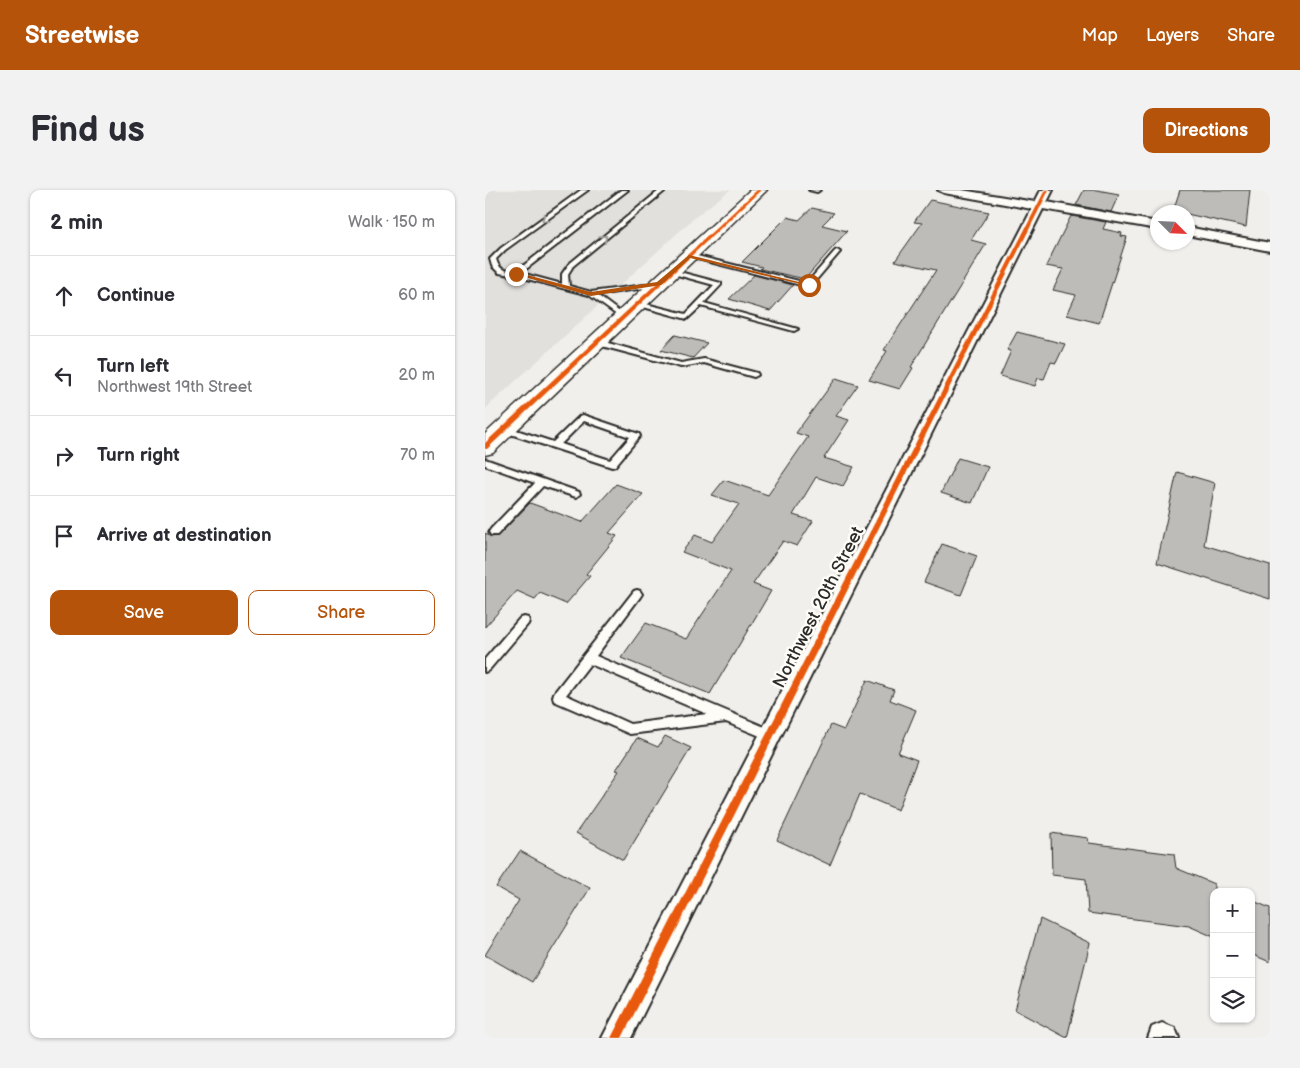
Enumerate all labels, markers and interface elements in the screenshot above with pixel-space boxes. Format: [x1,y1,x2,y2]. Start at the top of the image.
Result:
text: Streetwise [25,21,139,50]
text: Map [1082,25,1118,46]
text: Layers [1146,25,1199,46]
text: Share [1227,25,1275,46]
button: Directions [1143,108,1270,153]
text: Find us [30,109,145,152]
north arrow [1150,205,1195,250]
text: 2 min [50,210,103,235]
text: Walk · 150 m [348,213,435,232]
one-way arrow [542,213,551,221]
one-way arrow [598,236,607,244]
route end [505,263,528,286]
route start [798,274,821,297]
icon: ahead [50,282,78,310]
text: Continue [97,284,175,307]
text: 60 m [398,286,435,305]
text: Turn left [97,355,169,378]
icon: left [50,362,78,390]
text: 20 m [399,366,435,385]
text: Northwest 19th Street [97,378,252,397]
icon: right [50,442,78,470]
text: Turn right [97,444,180,467]
text: 70 m [400,446,435,465]
icon: arrive [50,522,78,550]
street label: Northwest 20th Street [769,523,868,691]
text: Arrive at destination [97,524,272,547]
button: Save [50,590,238,635]
button: Share [248,590,435,635]
map controls [1210,888,1255,1023]
button: + [1210,888,1255,933]
button: − [1210,933,1255,978]
button: layers [1210,978,1255,1023]

